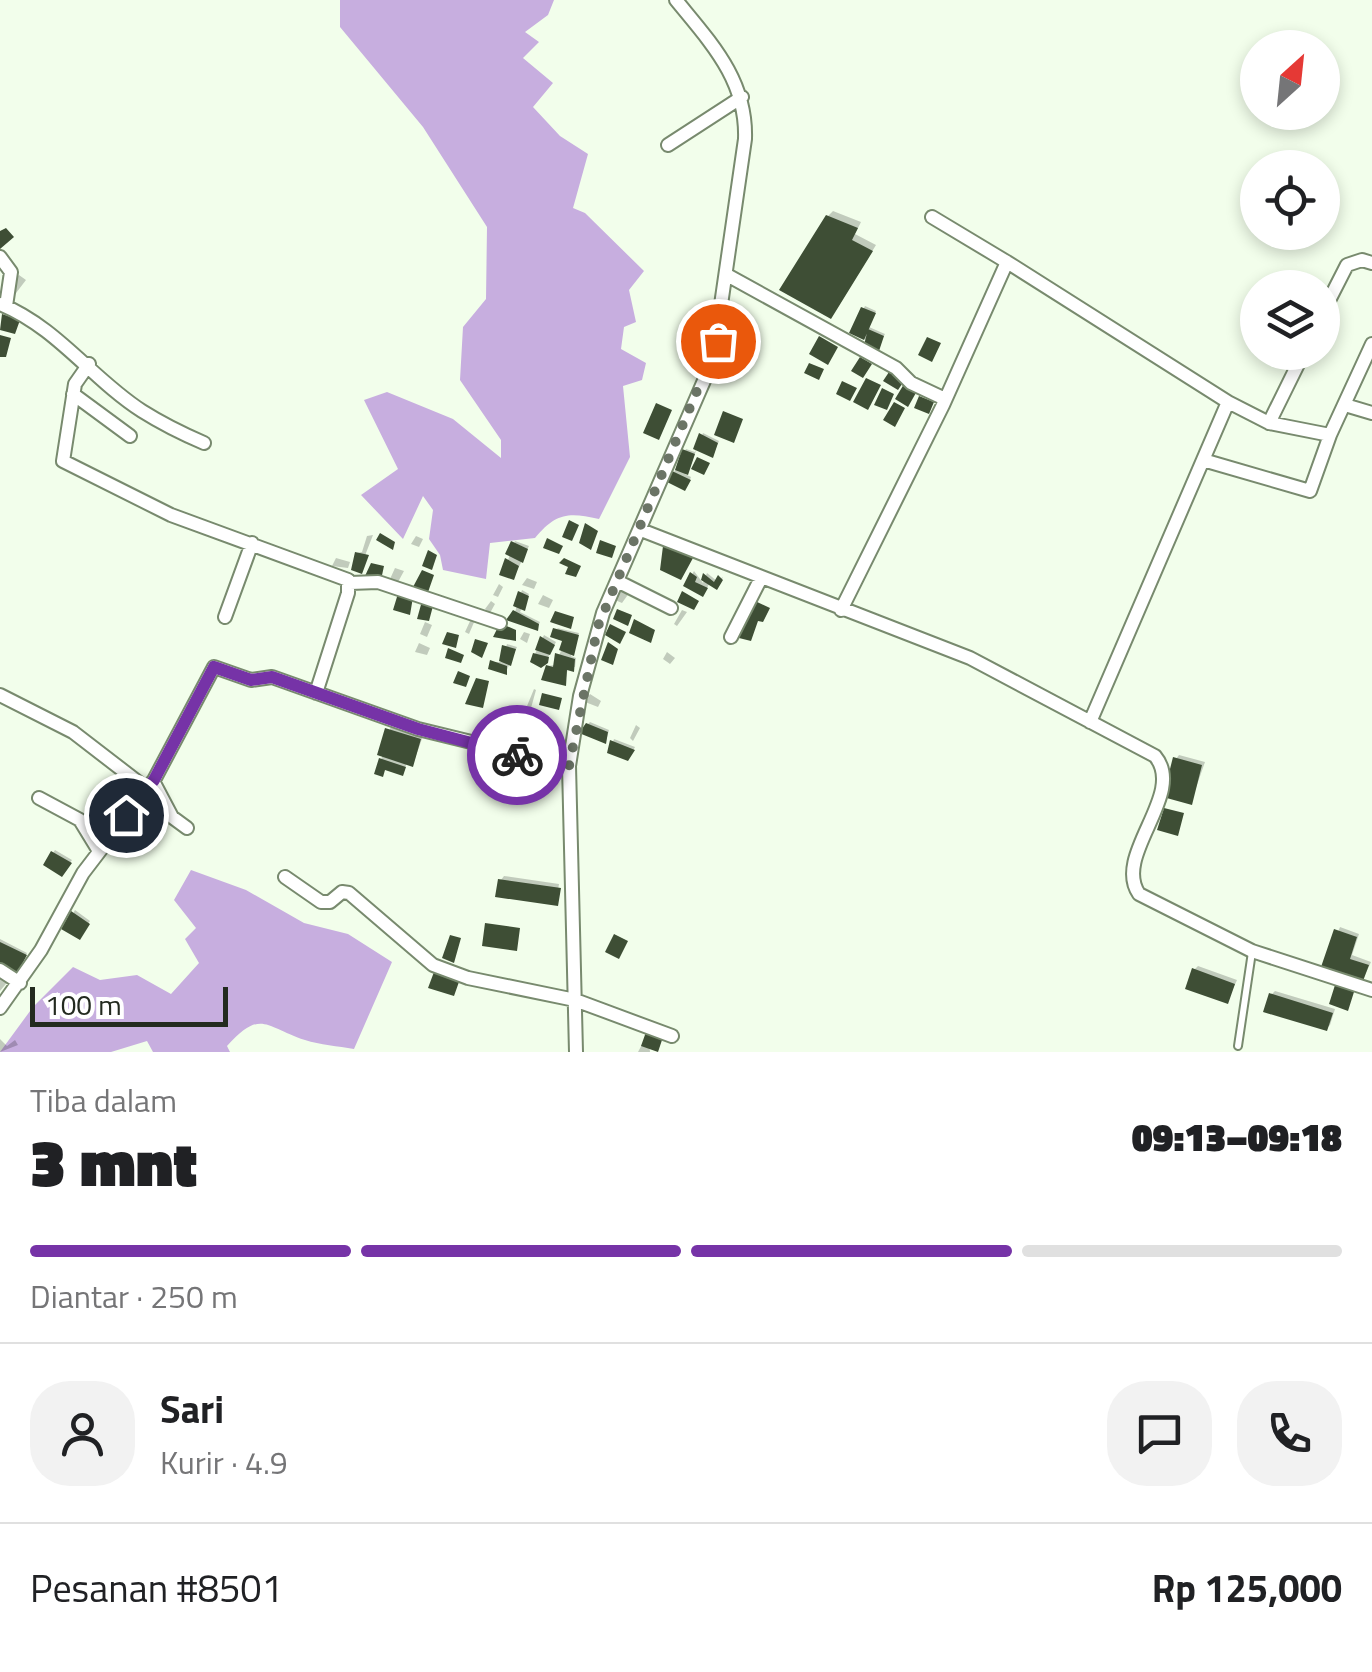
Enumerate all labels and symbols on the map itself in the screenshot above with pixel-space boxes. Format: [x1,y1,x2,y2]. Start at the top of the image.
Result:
north arrow [1240,30,1340,130]
pin [676,299,761,384]
courier [467,705,567,805]
pin [84,773,169,858]
scale bar [30,982,228,1026]

